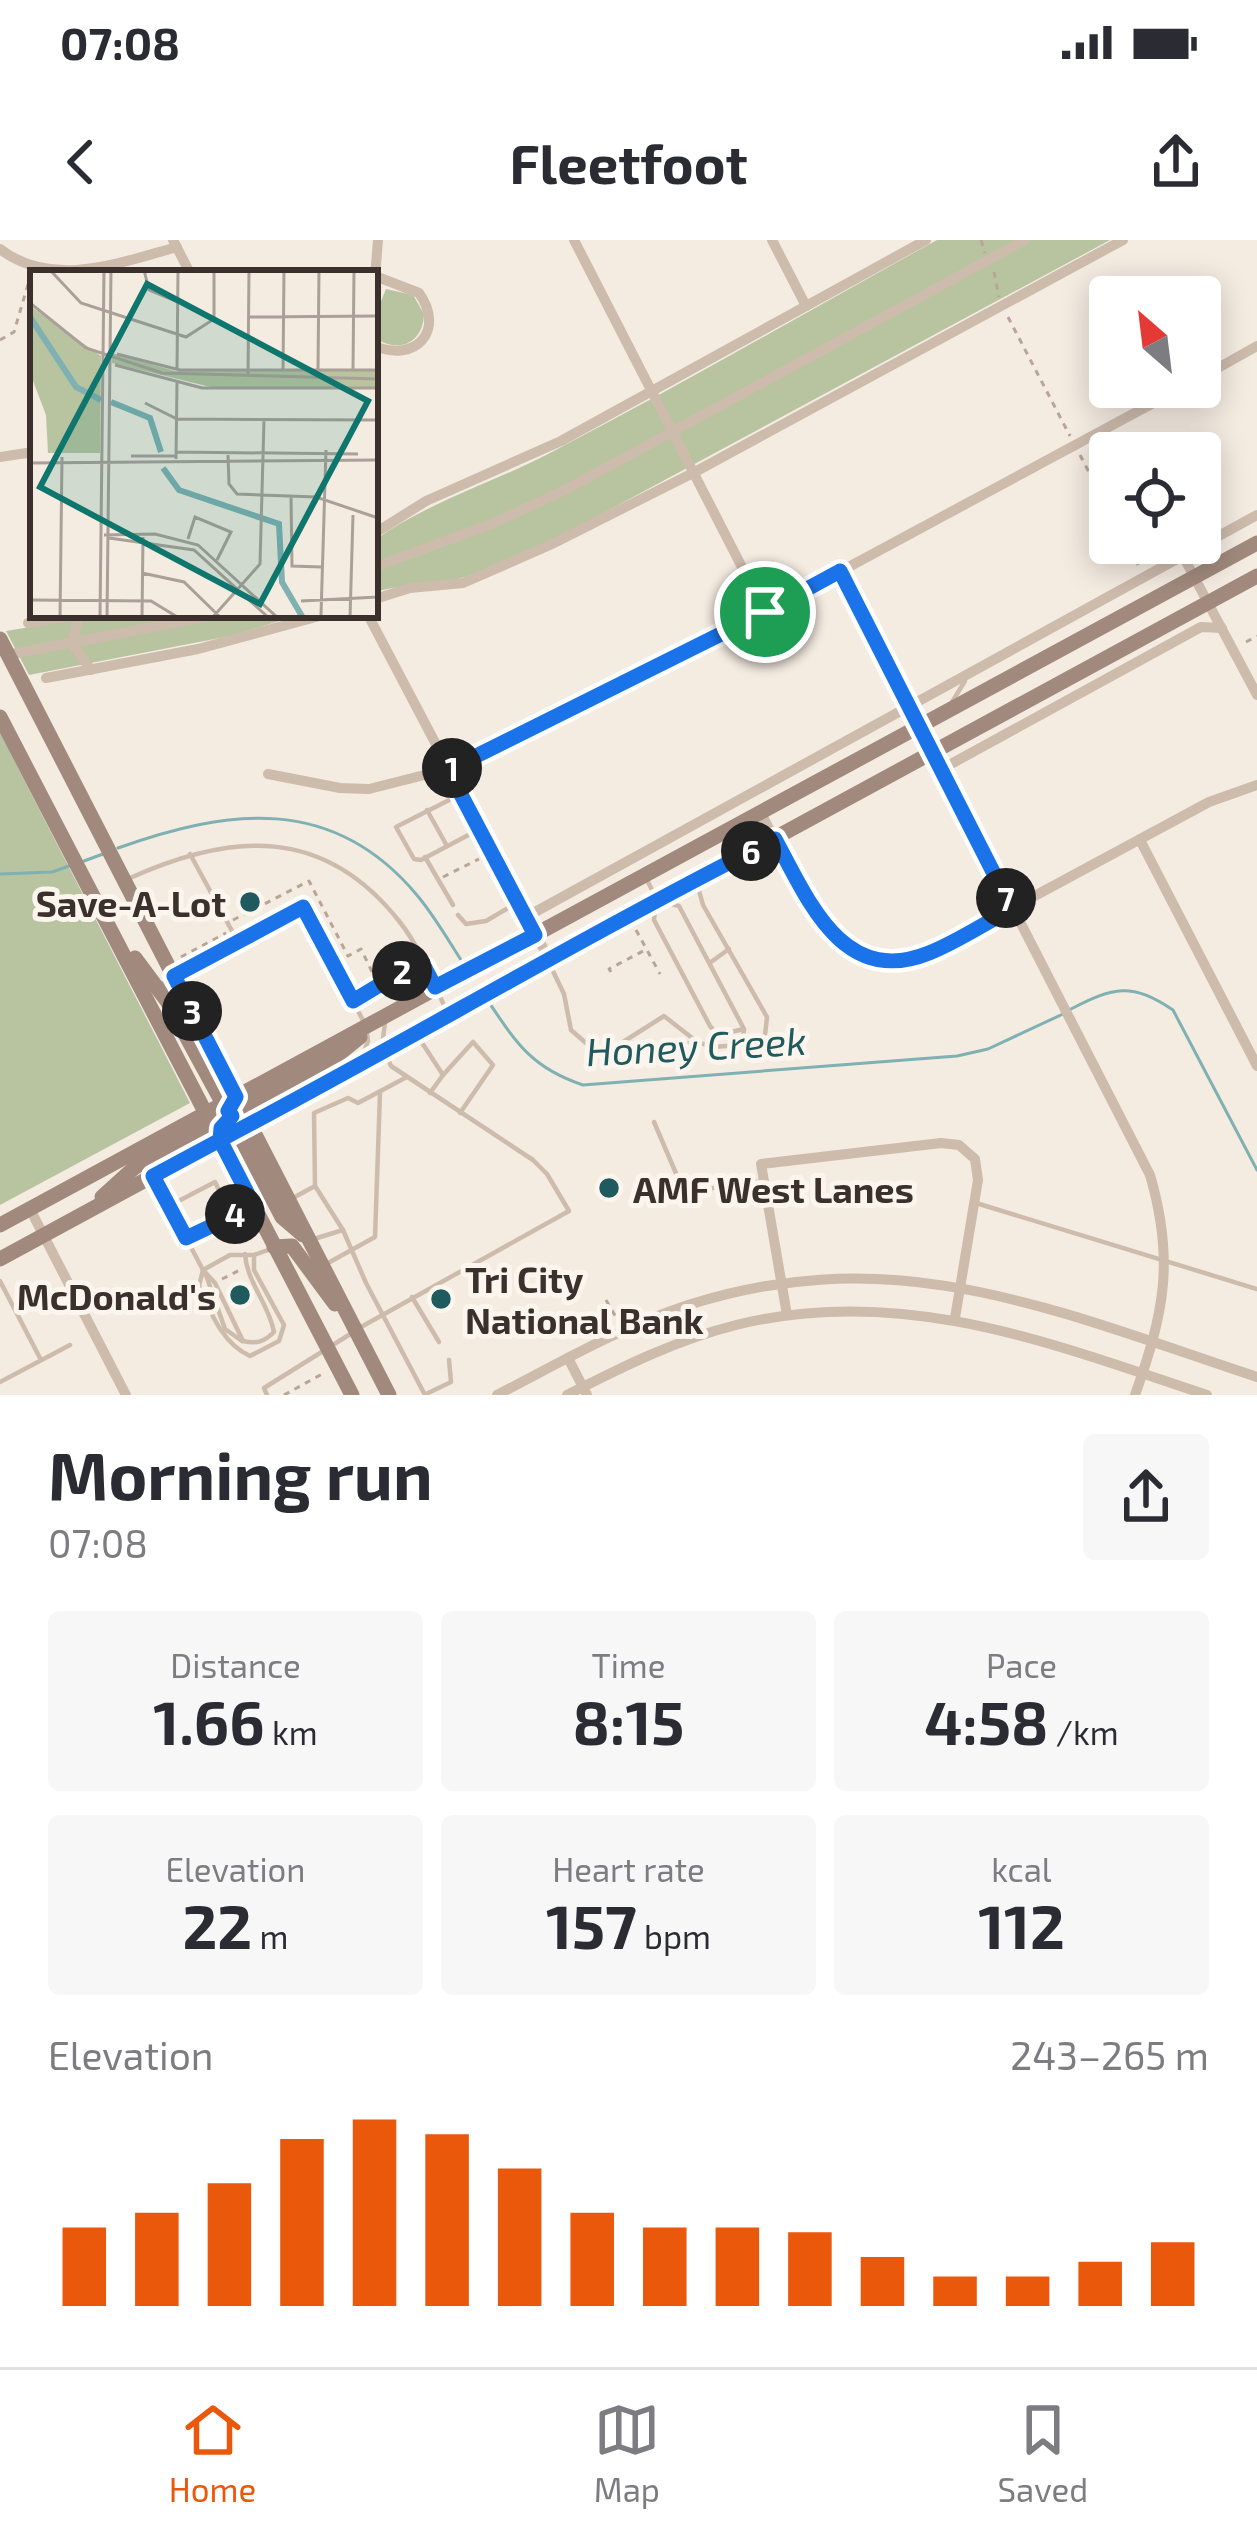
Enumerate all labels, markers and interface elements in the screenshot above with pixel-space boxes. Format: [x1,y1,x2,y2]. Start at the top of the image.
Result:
text: 07:08 [60,15,180,69]
icon: back [48,129,114,195]
icon: share [1143,129,1209,195]
text: Fleetfoot [509,130,748,195]
inset map [30,270,378,618]
north arrow [1089,276,1221,408]
map controls [1089,276,1221,564]
button: locate [1089,432,1221,564]
pin [714,561,816,663]
icon: arrive [732,579,798,645]
pin: 1 [422,738,482,798]
text: 1 [445,748,459,788]
pin: 6 [721,821,781,881]
text: 6 [741,831,761,871]
pin: 7 [976,868,1036,928]
text: 7 [997,878,1015,918]
place label: Save-A-Lot [36,881,226,924]
marker: Save-A-Lot [237,889,263,915]
pin: 2 [372,941,432,1001]
text: 2 [392,951,412,991]
pin: 3 [162,981,222,1041]
text: 3 [183,991,201,1031]
water label: Honey Creek [585,1016,807,1075]
place label: AMF West Lanes [633,1167,914,1210]
marker: AMF West Lanes [596,1175,622,1201]
pin: 4 [205,1184,265,1244]
text: 4 [224,1194,246,1234]
place label: Tri City National Bank [465,1257,704,1341]
place label: McDonald's [17,1274,216,1317]
marker: McDonald's [227,1282,253,1308]
marker: Tri City National Bank [428,1286,454,1312]
text: Morning run [48,1434,433,1513]
button: share [1083,1434,1209,1560]
text: 07:08 [48,1519,148,1566]
text: Distance [170,1645,301,1685]
text: Time [592,1645,666,1685]
text: Pace [986,1645,1057,1685]
text: 1.66 [153,1685,265,1757]
text: 8:15 [573,1685,684,1757]
text: 4:58 [924,1685,1049,1757]
text: km [265,1712,318,1752]
text: /km [1049,1712,1119,1752]
text: Elevation [165,1849,306,1889]
text: Heart rate [552,1849,705,1889]
text: kcal [991,1849,1052,1889]
text: 22 [182,1889,252,1961]
text: 157 [546,1889,637,1961]
text: 112 [978,1889,1065,1961]
text: m [252,1916,289,1956]
text: bpm [637,1916,711,1956]
text: Elevation [48,2031,213,2078]
text: 243–265 m [1010,2031,1209,2078]
tab: Home [169,2397,256,2509]
tab: Map [594,2397,660,2509]
tab: Saved [998,2397,1088,2509]

